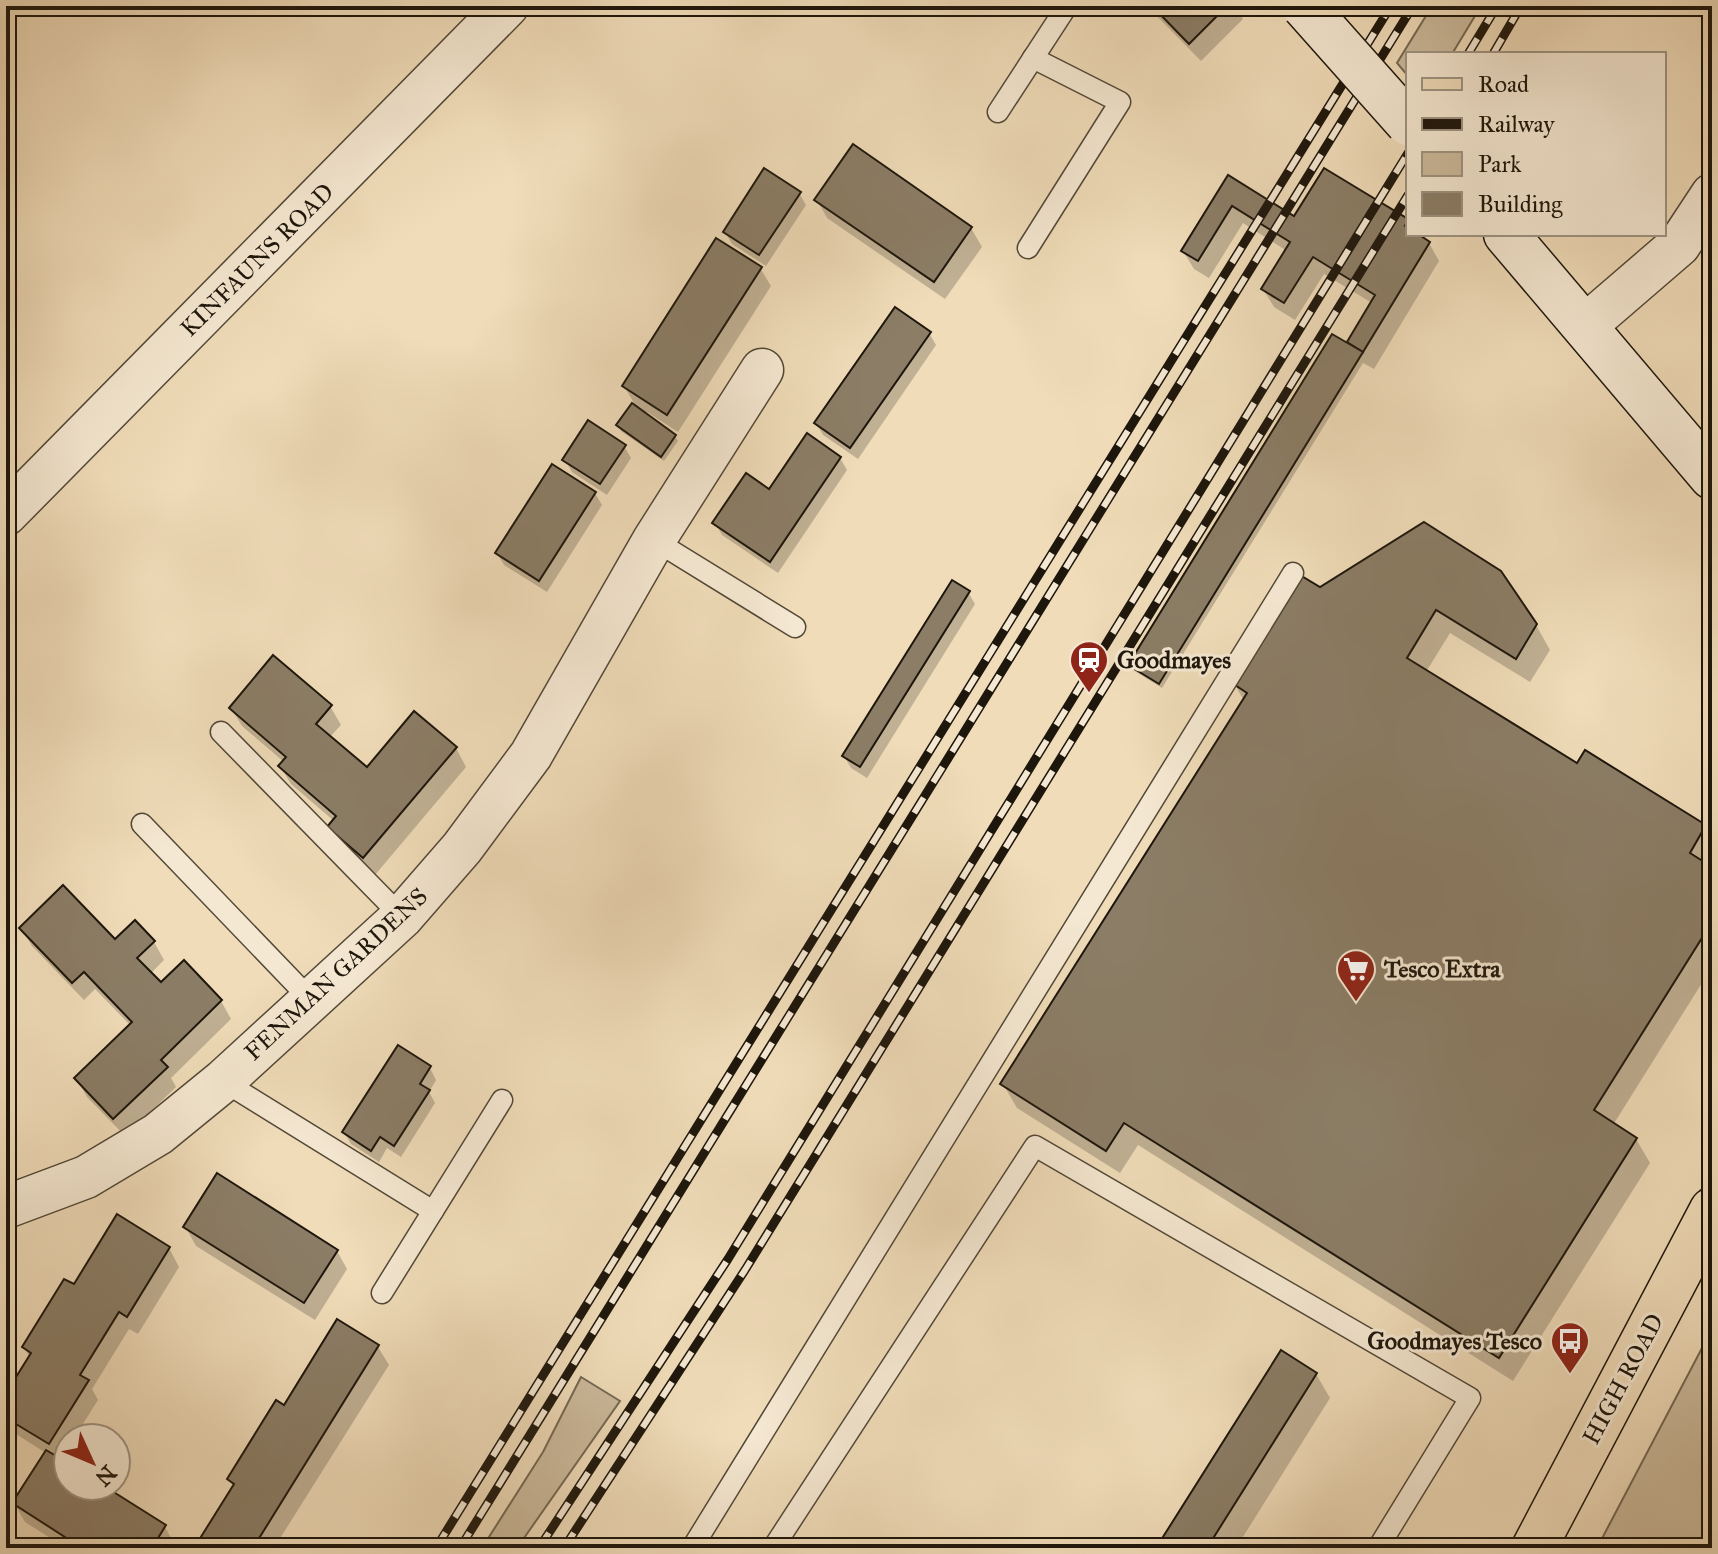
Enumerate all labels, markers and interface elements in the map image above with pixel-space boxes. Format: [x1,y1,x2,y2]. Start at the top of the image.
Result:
legend [1406,52,1666,236]
text: Road [1478,69,1529,99]
text: Railway [1478,109,1555,139]
text: Park [1478,149,1522,179]
street label: KINFAUNS ROAD [174,177,340,343]
text: Building [1478,189,1563,219]
station icon: Goodmayes [1068,639,1110,694]
place label: Goodmayes [1117,645,1231,675]
street label: FENMAN GARDENS [238,881,434,1067]
supermarket icon: Tesco Extra [1335,948,1377,1003]
place label: Tesco Extra [1383,954,1501,984]
street label: HIGH ROAD [1576,1309,1670,1449]
bus stop icon: Goodmayes Tesco [1549,1320,1591,1375]
place label: Goodmayes Tesco [1367,1326,1542,1356]
north arrow [52,1422,132,1502]
text: N [90,1459,122,1492]

